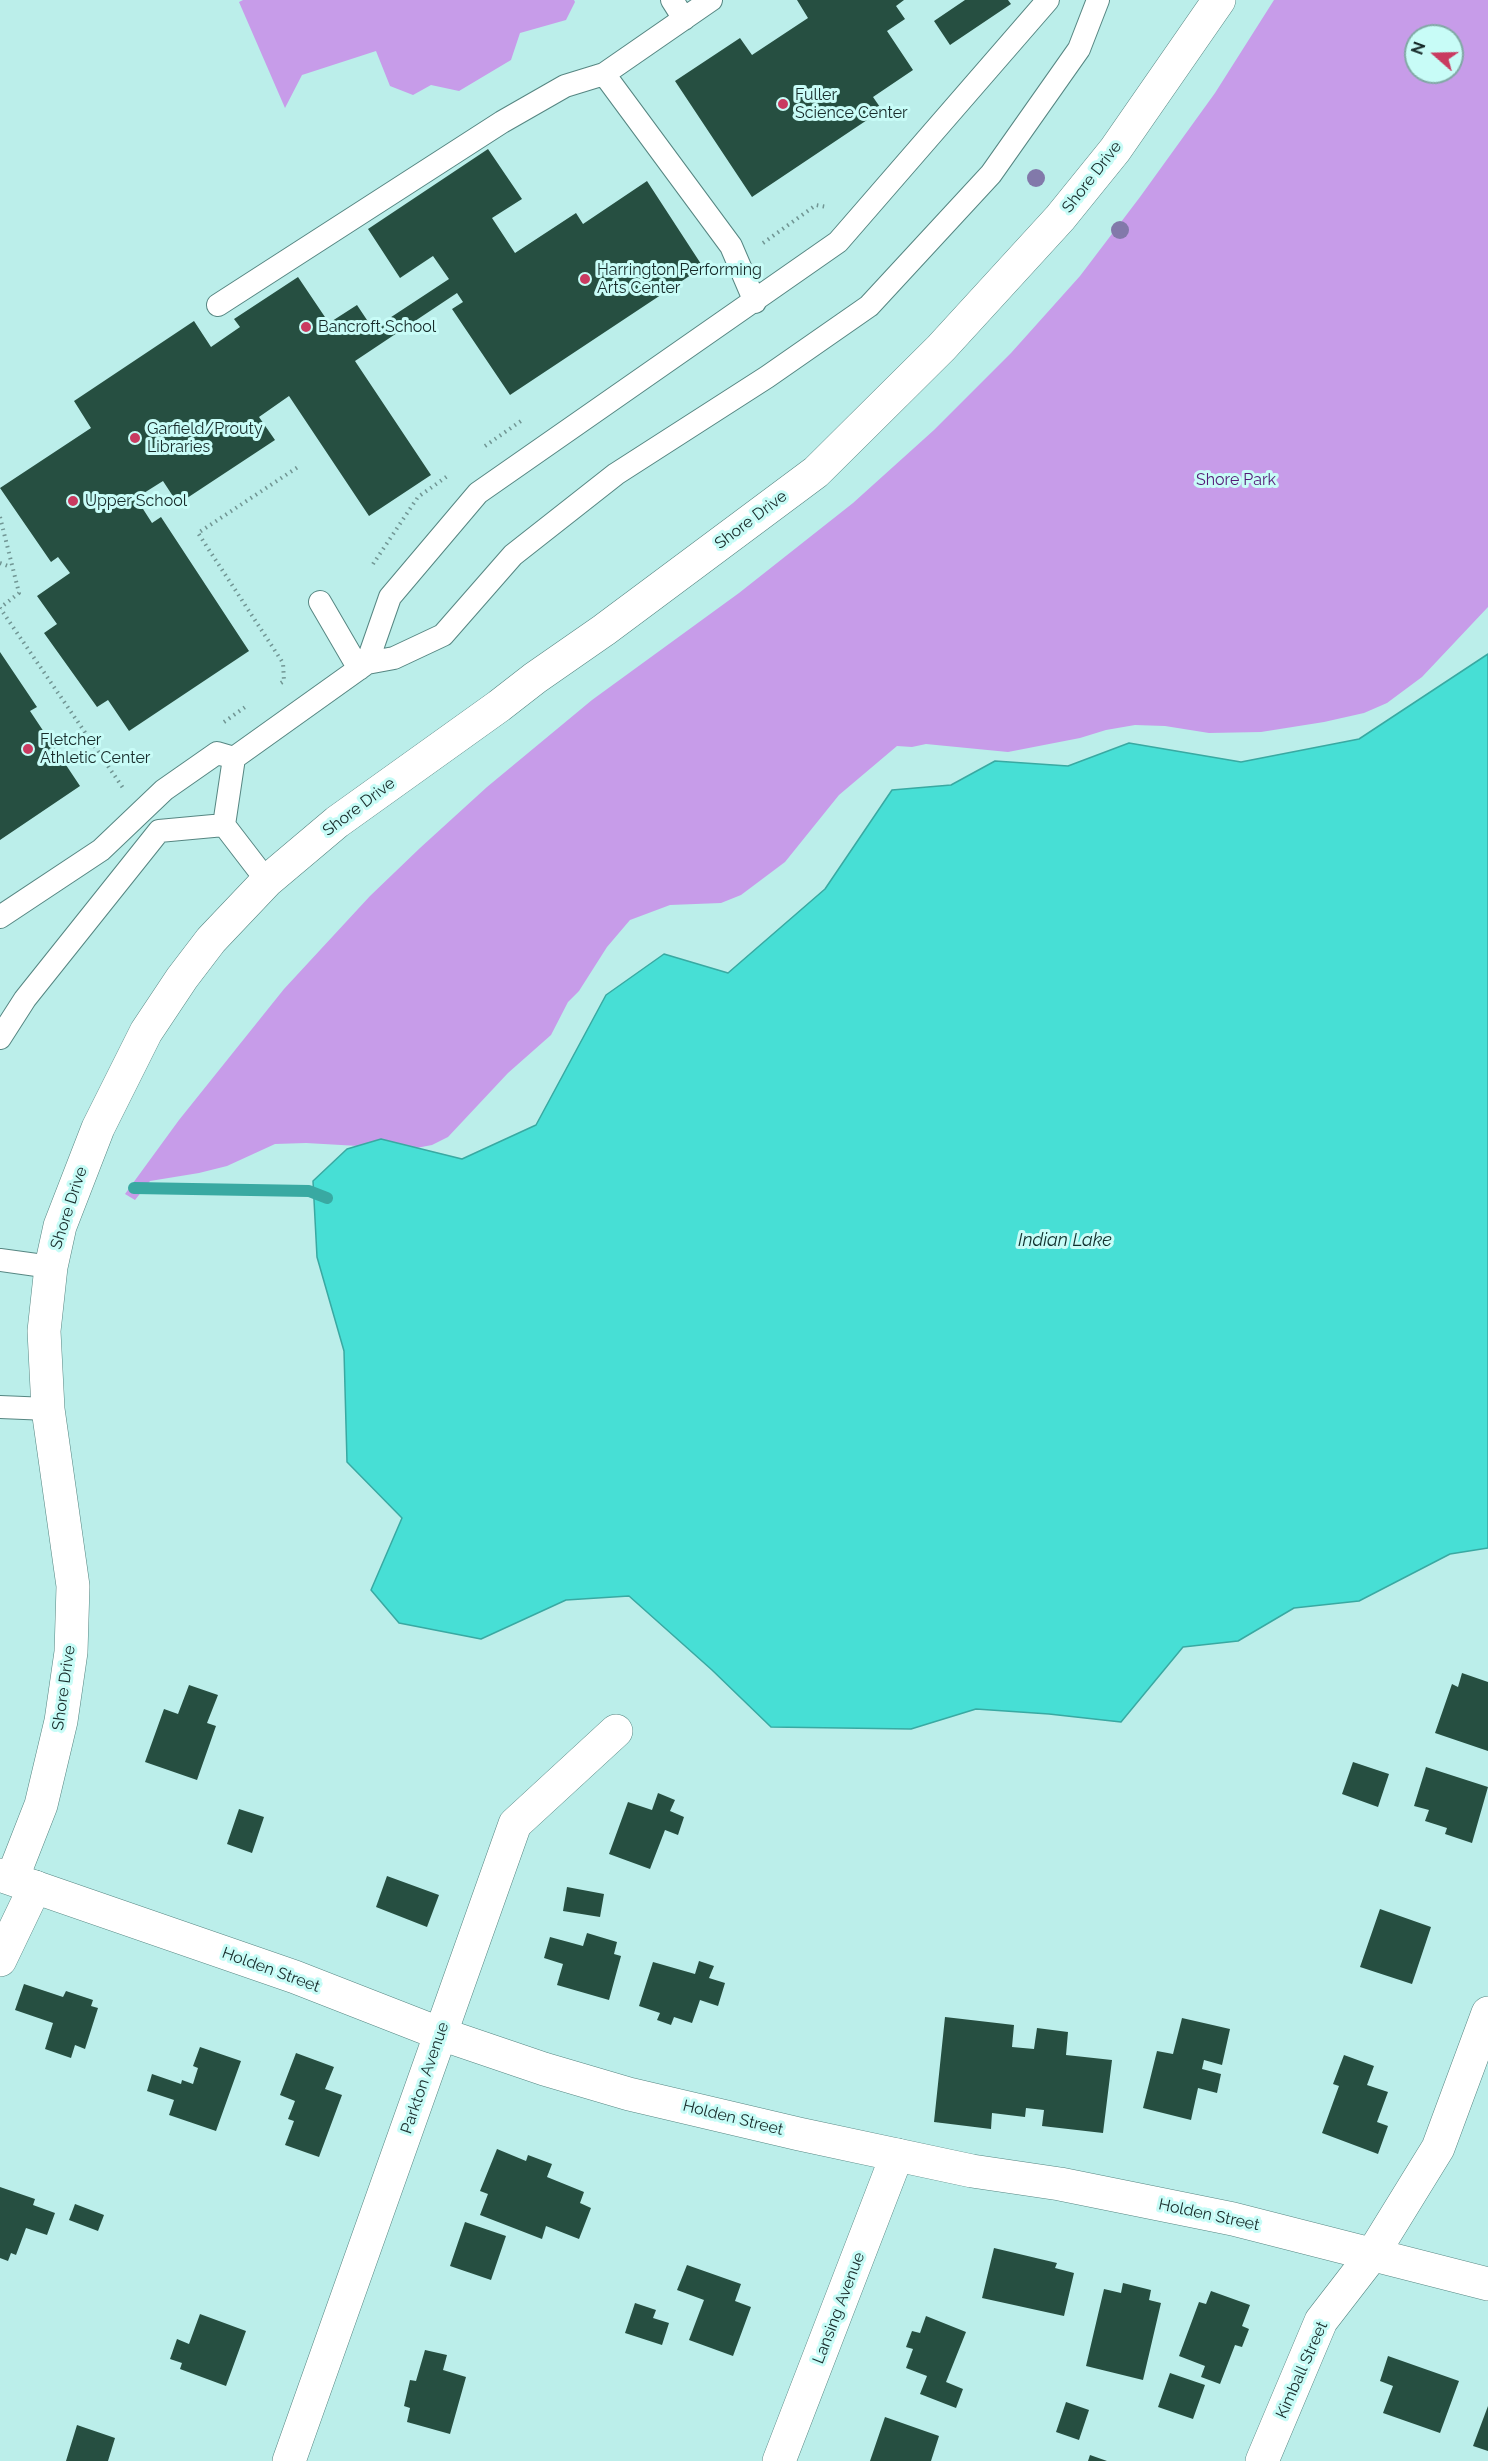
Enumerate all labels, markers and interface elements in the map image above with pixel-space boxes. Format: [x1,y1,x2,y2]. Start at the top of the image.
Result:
north arrow [1404,24,1464,84]
text: N [1407,39,1430,57]
place label: Fuller Science Center [795,85,908,123]
marker: Fuller Science Center [776,97,790,111]
street label: Shore Drive [1058,137,1126,217]
place label: Harrington Performing Arts Center [597,260,762,298]
marker: Harrington Performing Arts Center [578,272,592,286]
place label: Bancroft School [318,317,436,337]
marker: Bancroft School [299,320,313,334]
place label: Garfield/Prouty Libraries [147,419,263,457]
marker: Garfield/Prouty Libraries [128,431,142,445]
park label: Shore Park [1196,470,1276,490]
street label: Shore Drive [711,487,791,553]
place label: Upper School [85,491,187,511]
marker: Upper School [66,494,80,508]
place label: Fletcher Athletic Center [40,730,150,768]
marker: Fletcher Athletic Center [21,742,35,756]
street label: Shore Drive [319,774,399,840]
street label: Shore Drive [47,1164,91,1252]
water label: Indian Lake [1018,1230,1112,1252]
street label: Shore Drive [49,1644,79,1732]
street label: Holden Street [219,1943,323,1997]
street label: Parkton Avenue [397,2020,453,2136]
street label: Holden Street [681,2096,785,2140]
street label: Holden Street [1157,2195,1261,2235]
street label: Lansing Avenue [809,2249,869,2367]
street label: Kimball Street [1272,2318,1332,2422]

